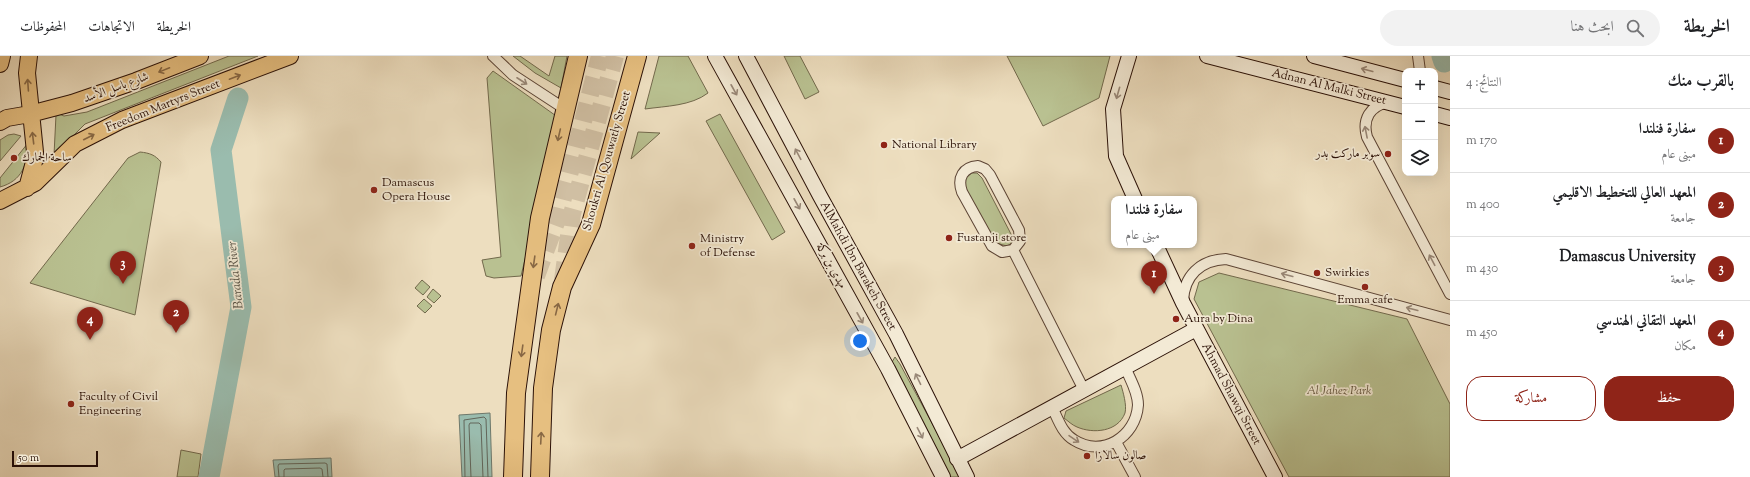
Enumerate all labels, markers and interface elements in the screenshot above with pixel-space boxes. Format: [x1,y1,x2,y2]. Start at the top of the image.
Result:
search box [1380,10,1660,46]
text: الخريطة [1684,14,1730,41]
text: ابحث هنا [1571,17,1614,38]
icon: search [1624,17,1646,39]
text: المحفوظات [20,18,66,38]
text: الاتجاهات [88,18,135,38]
text: الخريطة [157,18,191,38]
street label: Adnan Al Malki Street [1270,64,1388,110]
one-way arrow [1361,65,1374,73]
street label: شارع باسل الأسد [80,67,152,109]
one-way arrow [158,67,170,75]
map controls [1402,68,1438,176]
button: + [1402,68,1438,104]
text: بالقرب منك [1668,70,1734,94]
one-way arrow [228,73,240,81]
text: النتائج: 4 [1466,74,1502,92]
street label: Freedom Martyrs Street [103,75,223,137]
one-way arrow [516,77,527,85]
one-way arrow [25,79,32,92]
one-way arrow [731,84,739,96]
one-way arrow [1114,87,1121,100]
street label: Shoukri Al Qouwatly Street [578,89,636,233]
button: − [1402,104,1438,140]
text: سفارة فنلندا [1639,119,1696,140]
one-way arrow [1362,126,1370,139]
one-way arrow [555,128,563,141]
one-way arrow [29,131,37,144]
text: 170 m [1466,132,1497,150]
text: 1 [1719,132,1723,150]
one-way arrow [83,133,95,140]
place label: National Library [892,136,977,154]
marker: National Library [879,140,889,150]
button: layers [1402,140,1438,176]
place label: سوبر ماركت بدر [1315,145,1380,163]
text: مبنى عام [1662,146,1696,164]
one-way arrow [793,148,801,160]
place label: ساحة الجمارك [22,149,72,167]
marker: سوبر ماركت بدر [1383,149,1393,159]
marker: ساحة الجمارك [9,153,19,163]
place label: Damascus Opera House [382,174,451,206]
text: المعهد العالي للتخطيط الاقليمي [1553,183,1696,204]
marker: Damascus Opera House [369,185,379,195]
popup [1111,196,1197,248]
text: 400 m [1466,196,1500,214]
text: 2 [1718,196,1724,214]
one-way arrow [794,198,801,210]
street label: AlMahdi Ibn Barakeh Street [815,198,901,334]
text: سفارة فنلندا [1125,200,1183,221]
text: جامعة [1670,210,1696,228]
text: مبنى عام [1125,227,1160,245]
place label: Fustanji store [957,229,1027,247]
place label: Ministry of Defense [700,230,756,262]
marker: Fustanji store [944,233,954,243]
street label: مهدي بن بركة [811,239,851,292]
water label: Barada River [223,240,249,310]
marker: Ministry of Defense [687,241,697,251]
text: Damascus University [1559,247,1696,268]
pin: 3 [110,251,136,284]
one-way arrow [1427,254,1435,266]
one-way arrow [530,255,538,268]
text: 430 m [1466,260,1498,278]
text: 3 [1718,260,1724,278]
pin: 1 [1141,261,1167,294]
place label: Swirkies [1325,264,1369,282]
marker: Swirkies [1312,268,1322,278]
one-way arrow [1281,271,1294,279]
text: جامعة [1670,271,1696,289]
marker: Emma cafe [1360,282,1370,292]
place label: Emma cafe [1337,291,1393,309]
pin: 2 [163,300,189,333]
one-way arrow [553,303,561,316]
one-way arrow [1406,305,1419,313]
pin: 4 [77,307,103,340]
place label: Aura by Dina [1184,310,1254,328]
text: المعهد التقاني الهندسي [1596,311,1696,332]
one-way arrow [856,312,864,324]
marker: Aura by Dina [1171,314,1181,324]
text: 450 m [1466,324,1497,342]
text: 4 [1718,324,1724,342]
your location [850,331,870,351]
text: مكان [1674,338,1696,356]
street label: Ahmad Shawqi Street [1196,340,1266,448]
one-way arrow [518,344,526,357]
one-way arrow [914,374,922,386]
button: مشاركة [1466,376,1596,421]
button: حفظ [1604,376,1734,421]
park label: Al Jahez Park [1307,382,1372,400]
place label: Faculty of Civil Engineering [79,388,159,420]
marker: Faculty of Civil Engineering [66,399,76,409]
one-way arrow [917,426,925,438]
one-way arrow [537,432,545,445]
one-way arrow [1068,435,1079,443]
place label: صالون سالازا [1095,447,1146,465]
scale bar [12,449,98,468]
text: 50 m [18,450,39,466]
marker: صالون سالازا [1082,451,1092,461]

